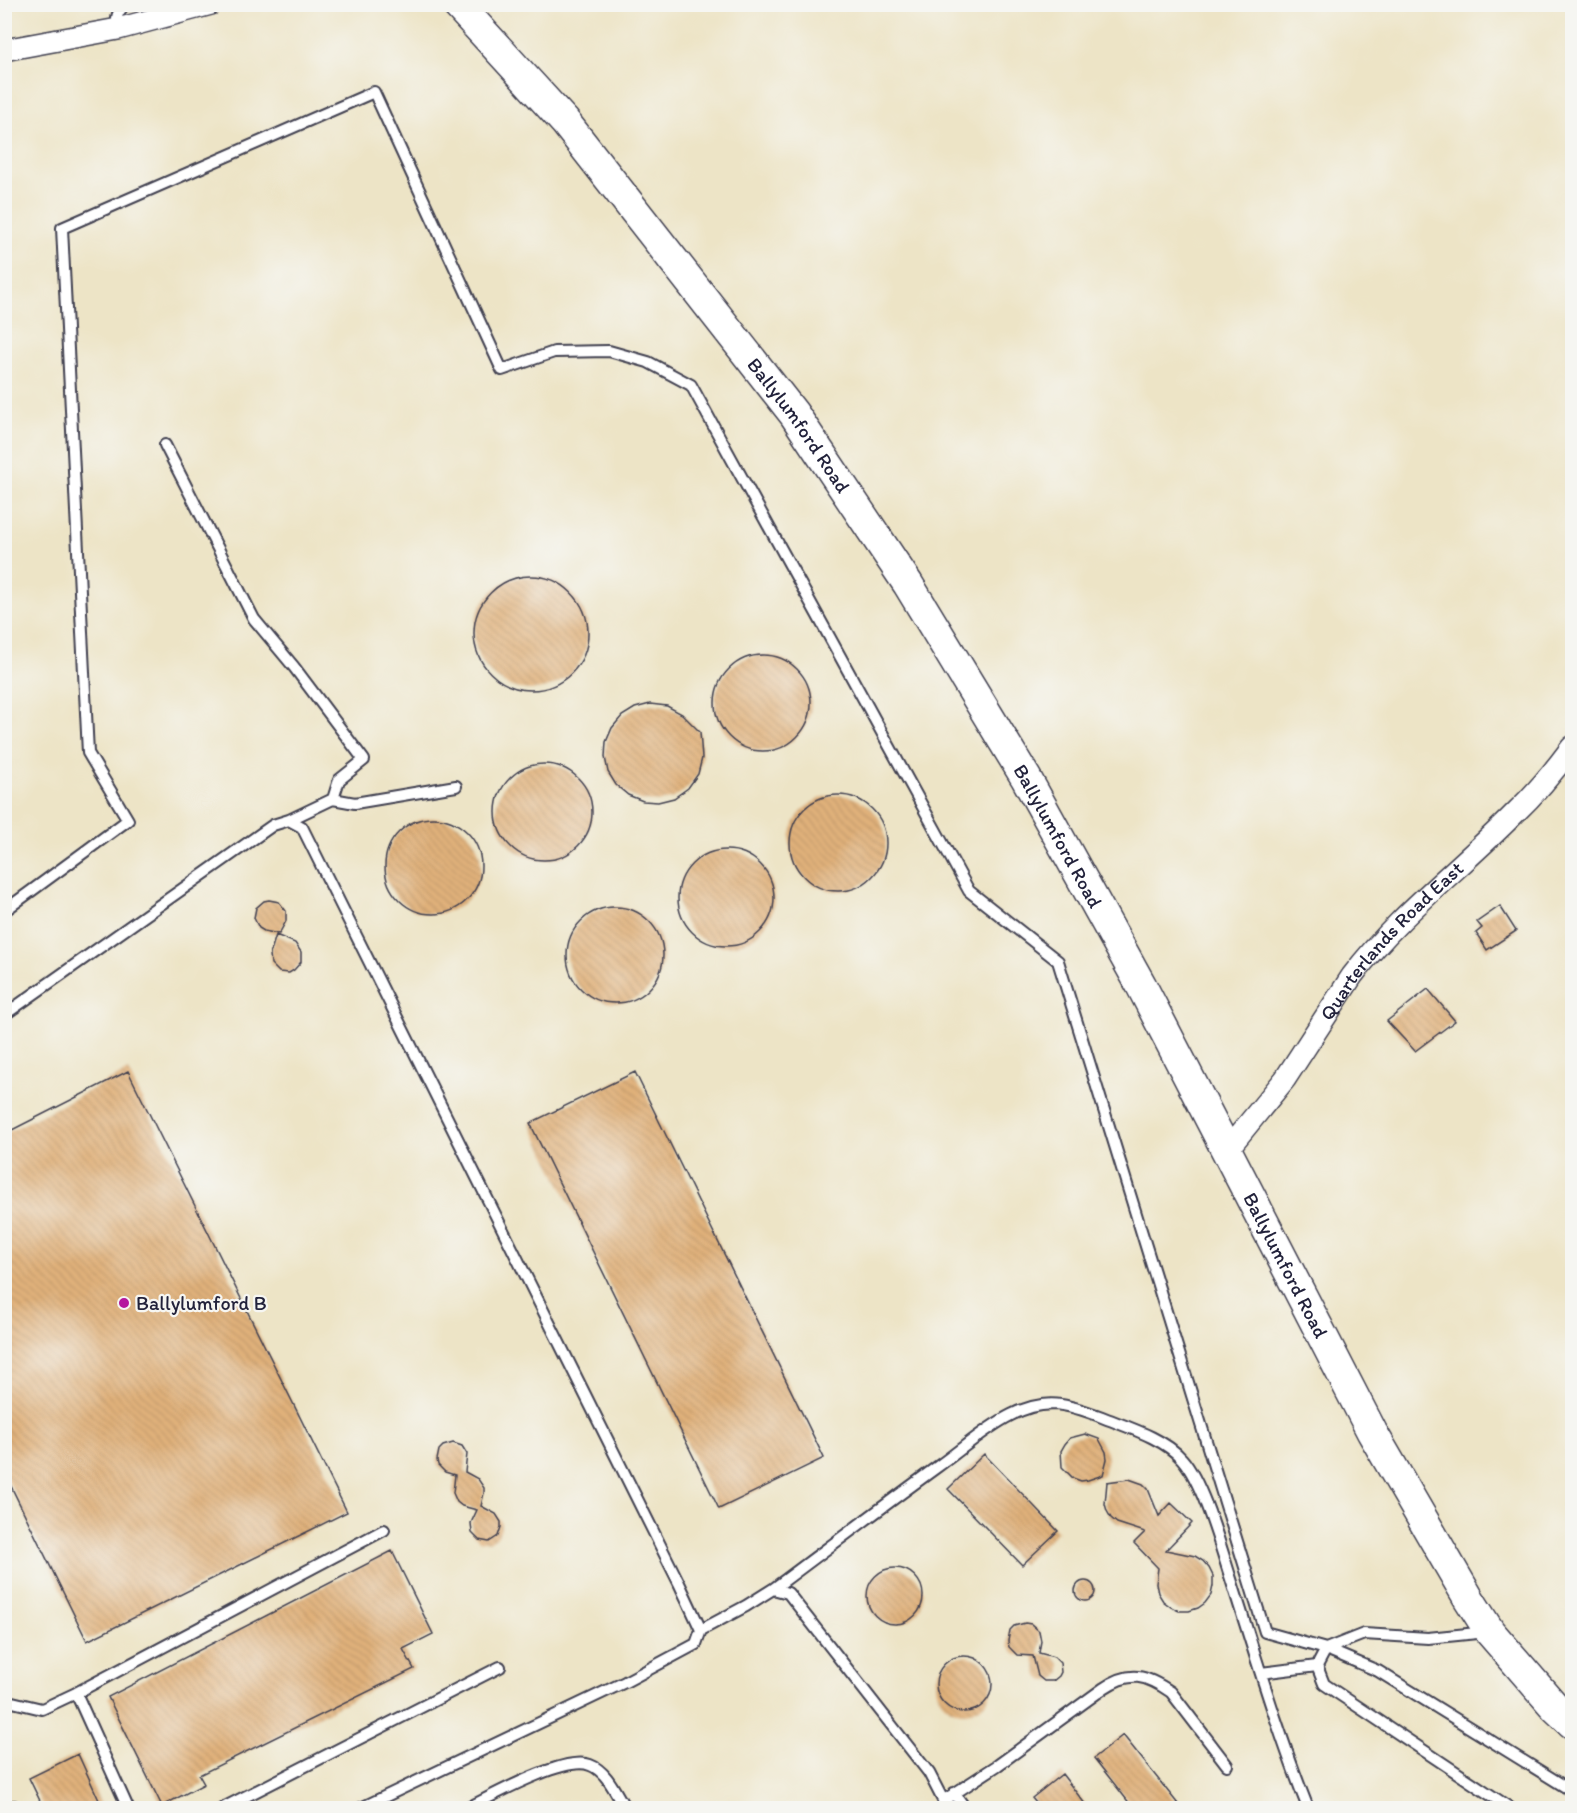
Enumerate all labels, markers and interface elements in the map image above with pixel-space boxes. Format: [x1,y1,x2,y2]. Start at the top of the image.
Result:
street label: Ballylumford Road [742,353,855,497]
street label: Ballylumford Road [1008,760,1108,912]
street label: Quarterlands Road East [1315,856,1468,1025]
street label: Ballylumford Road [1238,1188,1333,1342]
place label: Ballylumford B [136,1291,267,1315]
marker: Ballylumford B [117,1296,131,1310]

